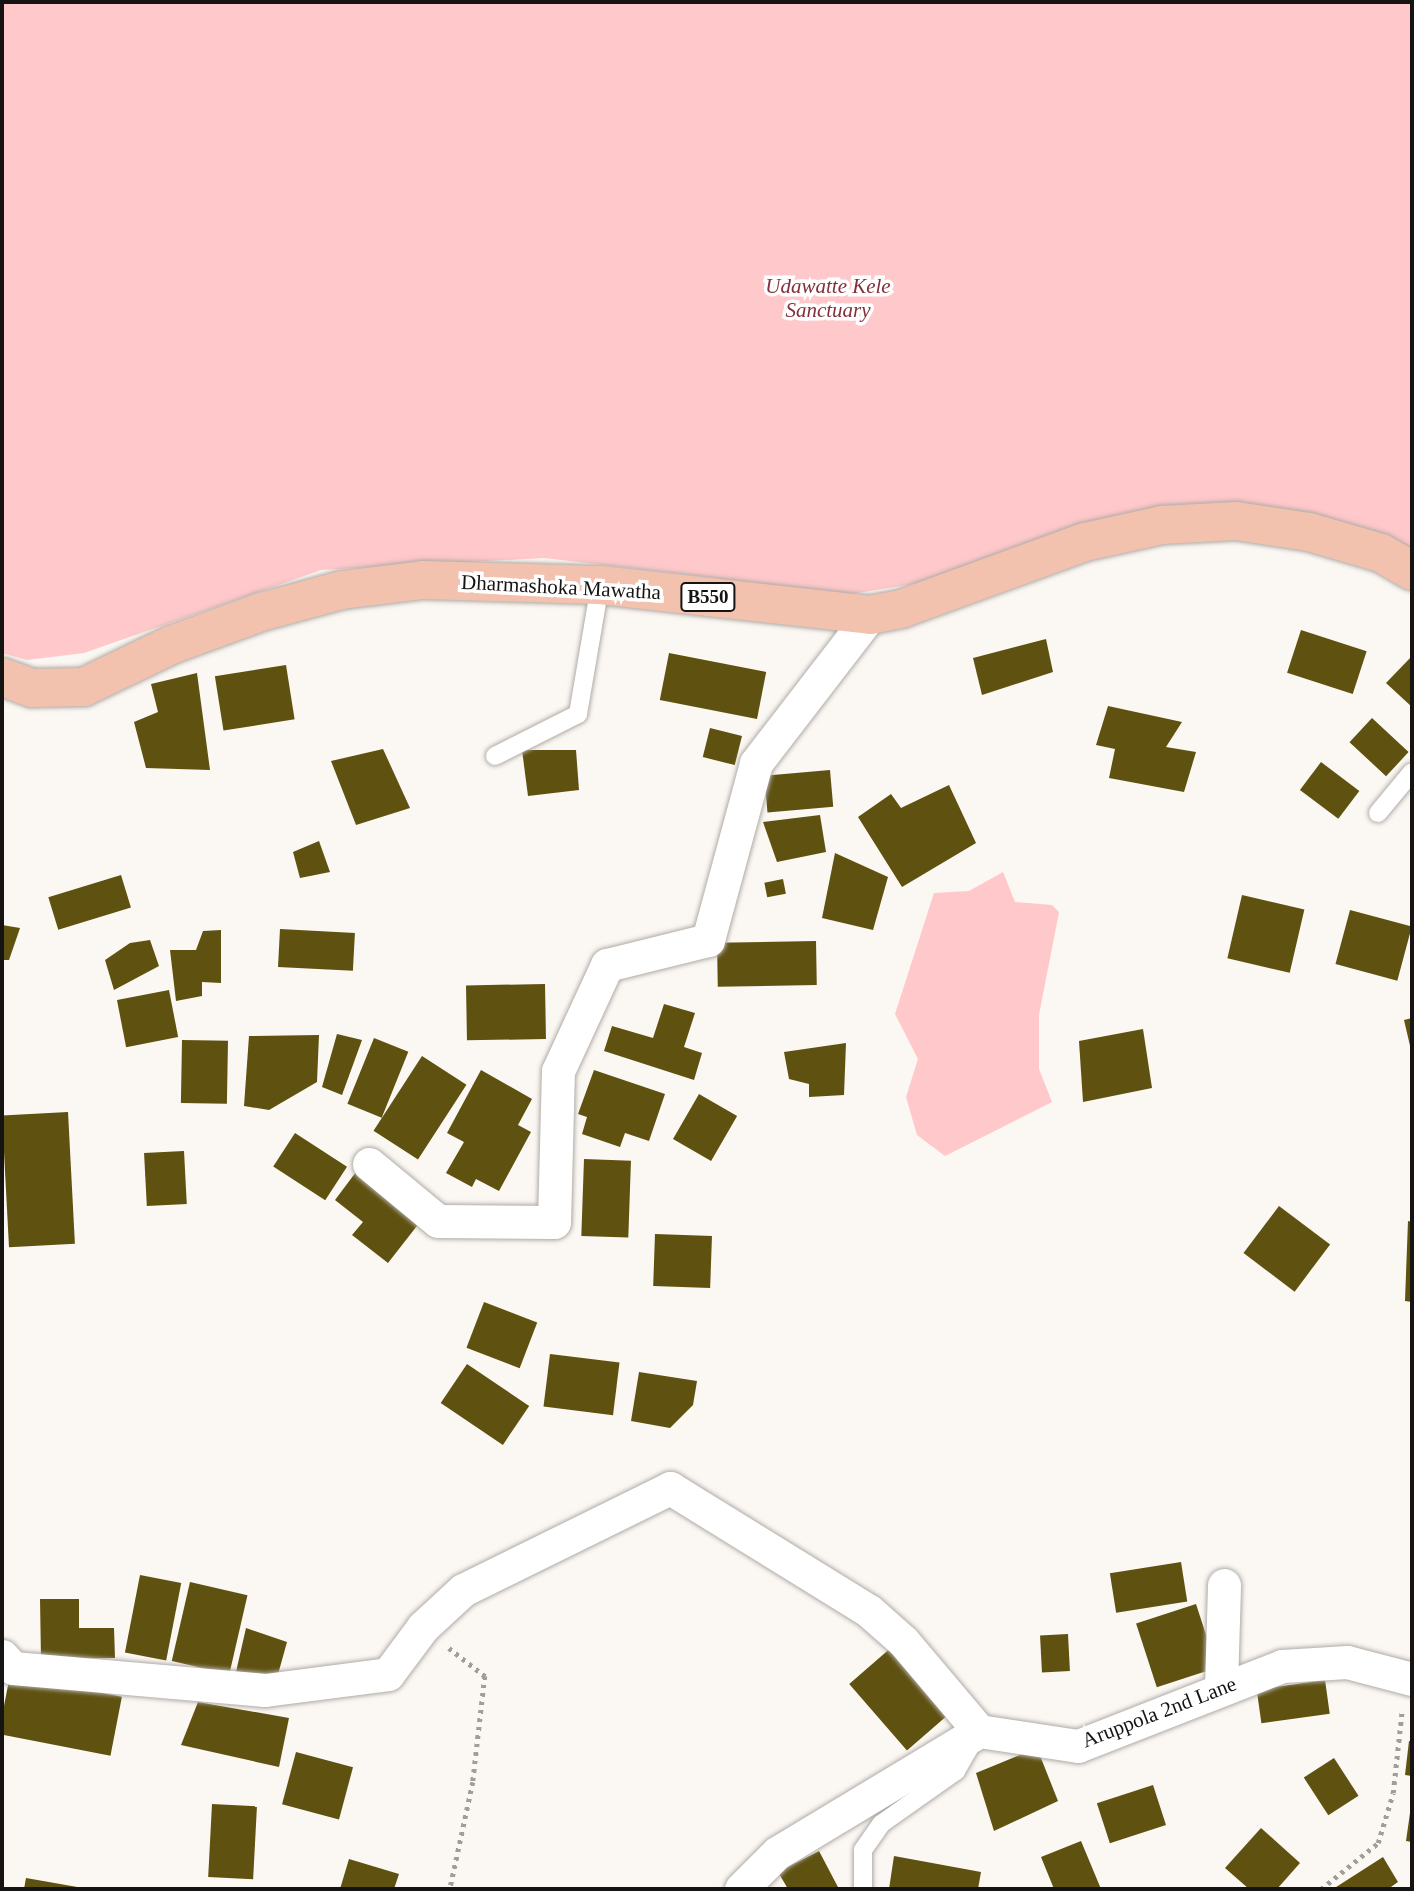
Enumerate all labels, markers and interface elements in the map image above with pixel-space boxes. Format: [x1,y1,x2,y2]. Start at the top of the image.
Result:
park label: Udawatte Kele Sanctuary [765,273,891,323]
street label: Dharmashoka Mawatha [460,569,662,605]
road number: B550 [680,582,736,612]
street label: Aruppola 2nd Lane [1078,1671,1240,1753]

